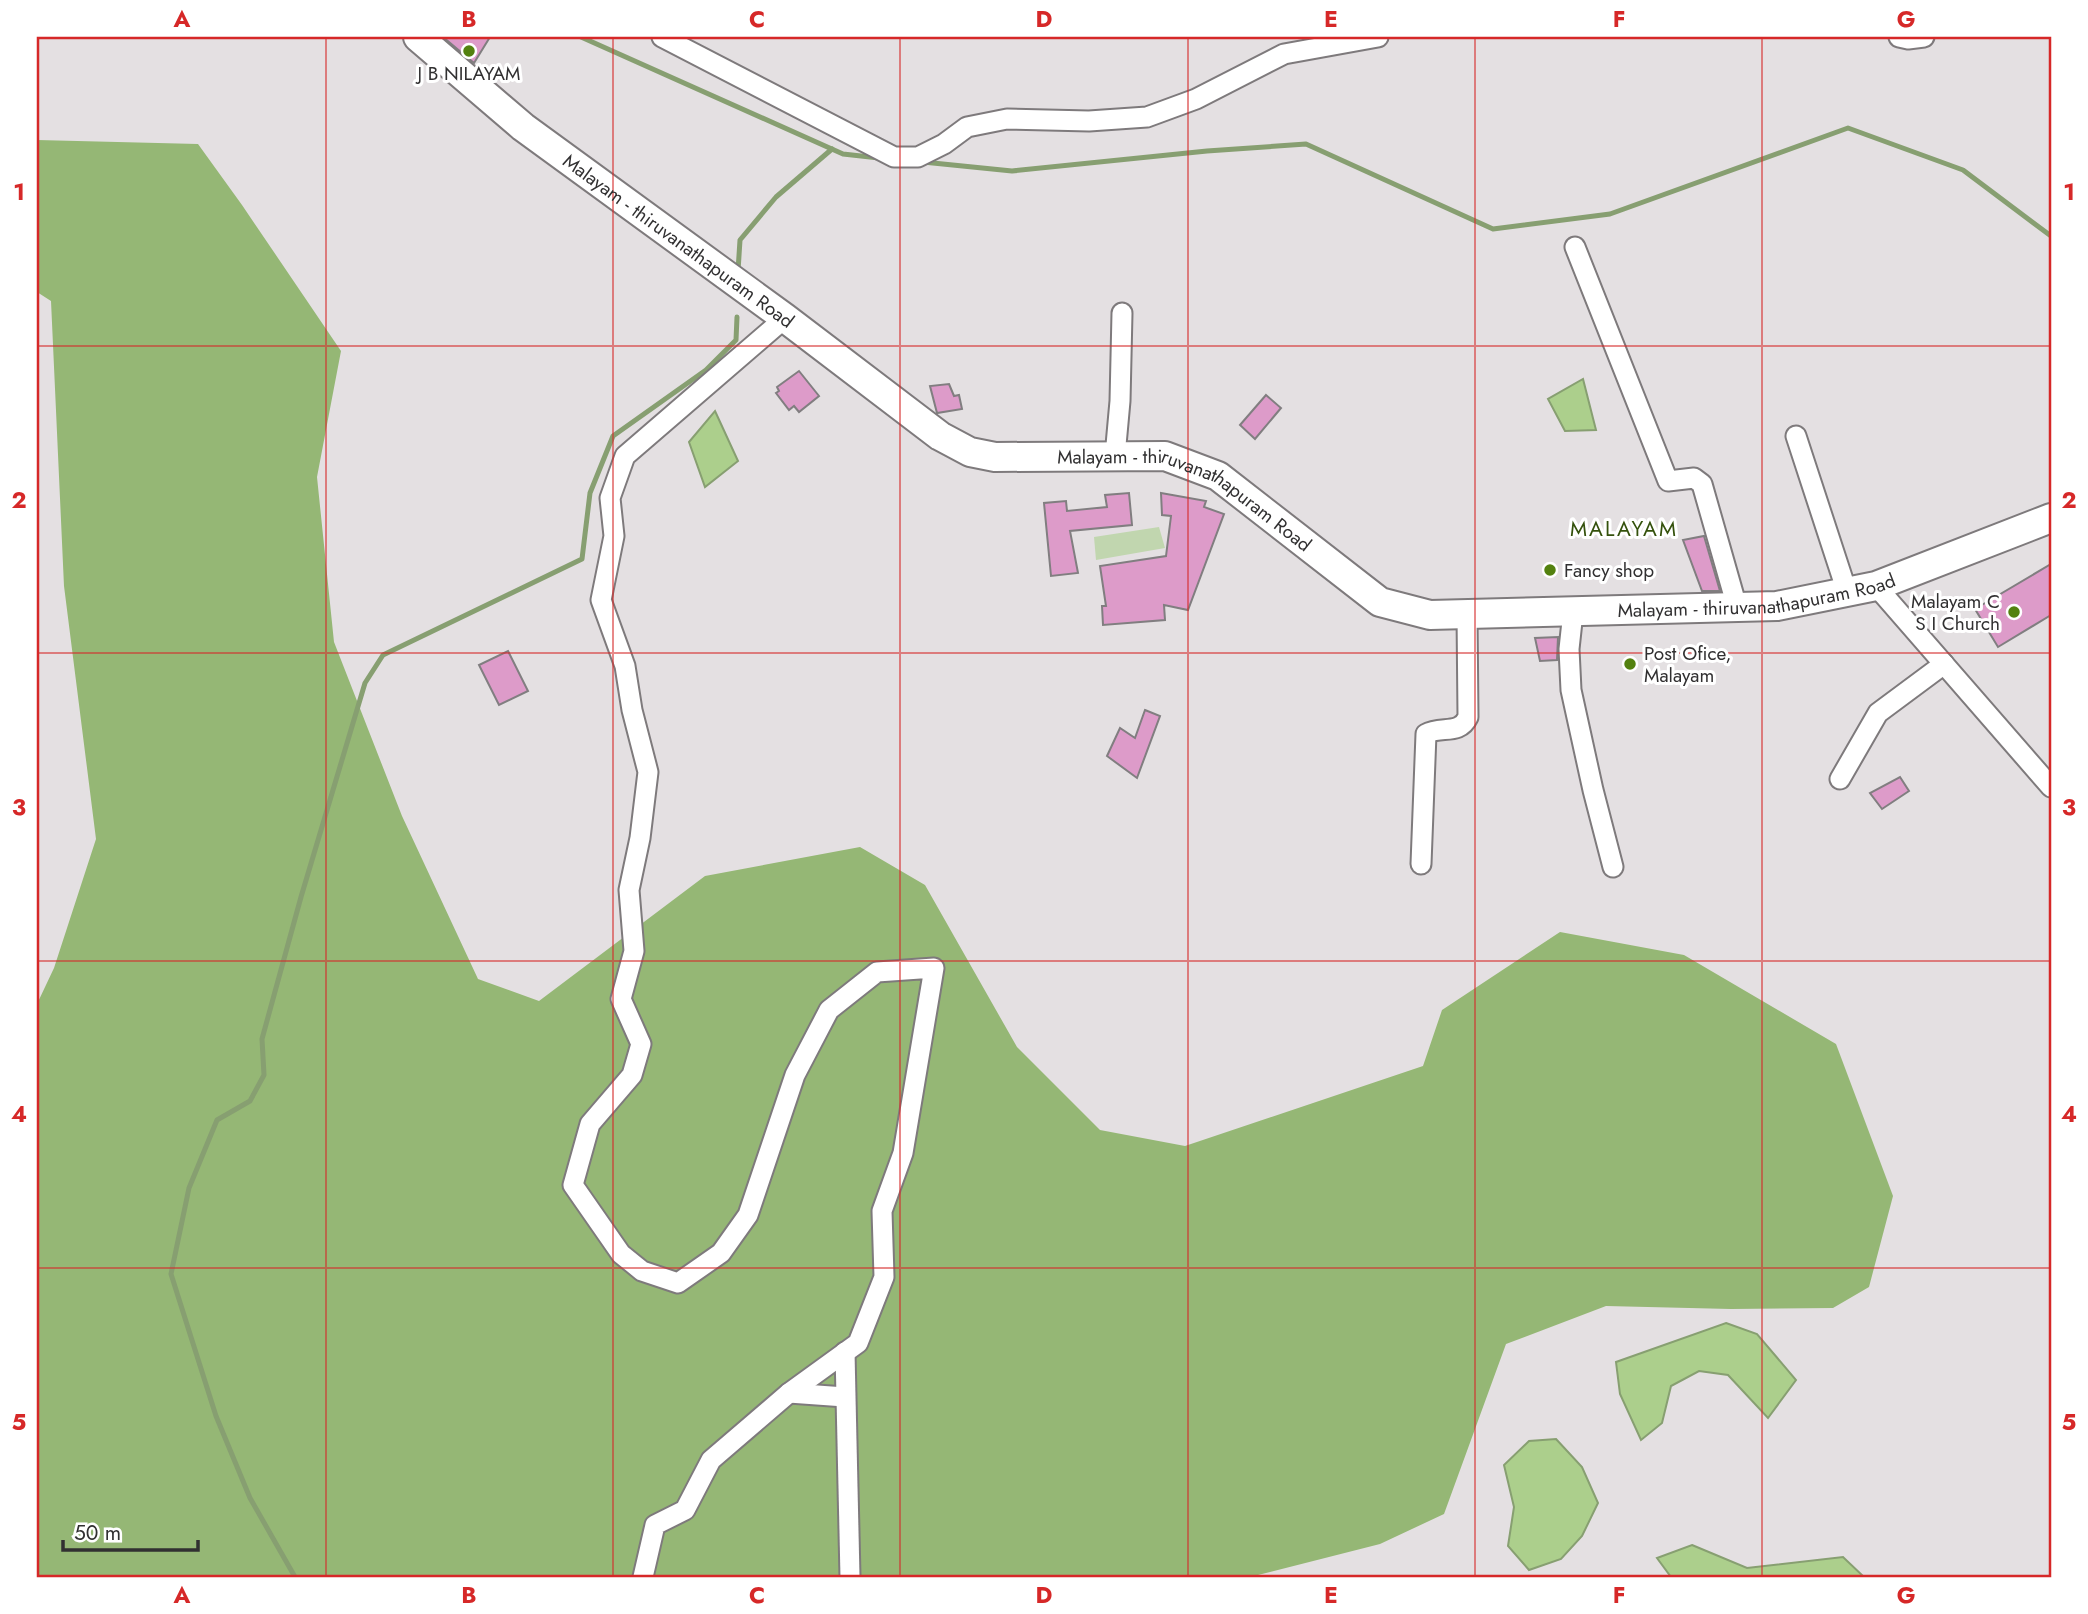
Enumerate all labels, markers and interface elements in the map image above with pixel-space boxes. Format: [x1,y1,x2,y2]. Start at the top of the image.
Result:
text: A [173,2,191,36]
text: B [461,2,477,36]
text: C [749,2,765,36]
text: D [1036,2,1053,36]
text: E [1324,2,1338,36]
text: F [1613,2,1625,36]
text: G [1897,2,1915,36]
marker: J B NILAYAM [461,43,477,59]
place label: J B NILAYAM [415,60,520,87]
street label: Malayam - thiruvanathapuram Road [557,148,800,334]
text: 1 [13,175,25,209]
text: 1 [2063,175,2075,209]
street label: Malayam - thiruvanathapuram Road [1057,443,1317,558]
text: 2 [11,483,27,517]
text: 2 [2061,483,2077,517]
district label: MALAYAM [1570,514,1678,544]
place label: Fancy shop [1564,557,1654,584]
marker: Fancy shop [1542,562,1558,578]
street label: Malayam - thiruvanathapuram Road [1617,567,1899,624]
place label: Malayam C S I Church [1911,588,2000,637]
marker: Malayam C S I Church [2006,604,2022,620]
place label: Post Ofice, Malayam [1644,640,1731,689]
marker: Post Ofice, Malayam [1622,656,1638,672]
text: 3 [12,790,26,824]
text: 3 [2062,790,2076,824]
text: 4 [11,1097,27,1131]
text: 4 [2061,1097,2077,1131]
text: 5 [12,1405,26,1439]
text: 5 [2062,1405,2076,1439]
scale bar [63,1509,198,1553]
text: 50 m [74,1518,121,1548]
text: A [173,1578,191,1612]
text: B [461,1578,477,1612]
text: C [749,1578,765,1612]
text: D [1036,1578,1053,1612]
text: E [1324,1578,1338,1612]
text: F [1613,1578,1625,1612]
text: G [1897,1578,1915,1612]

